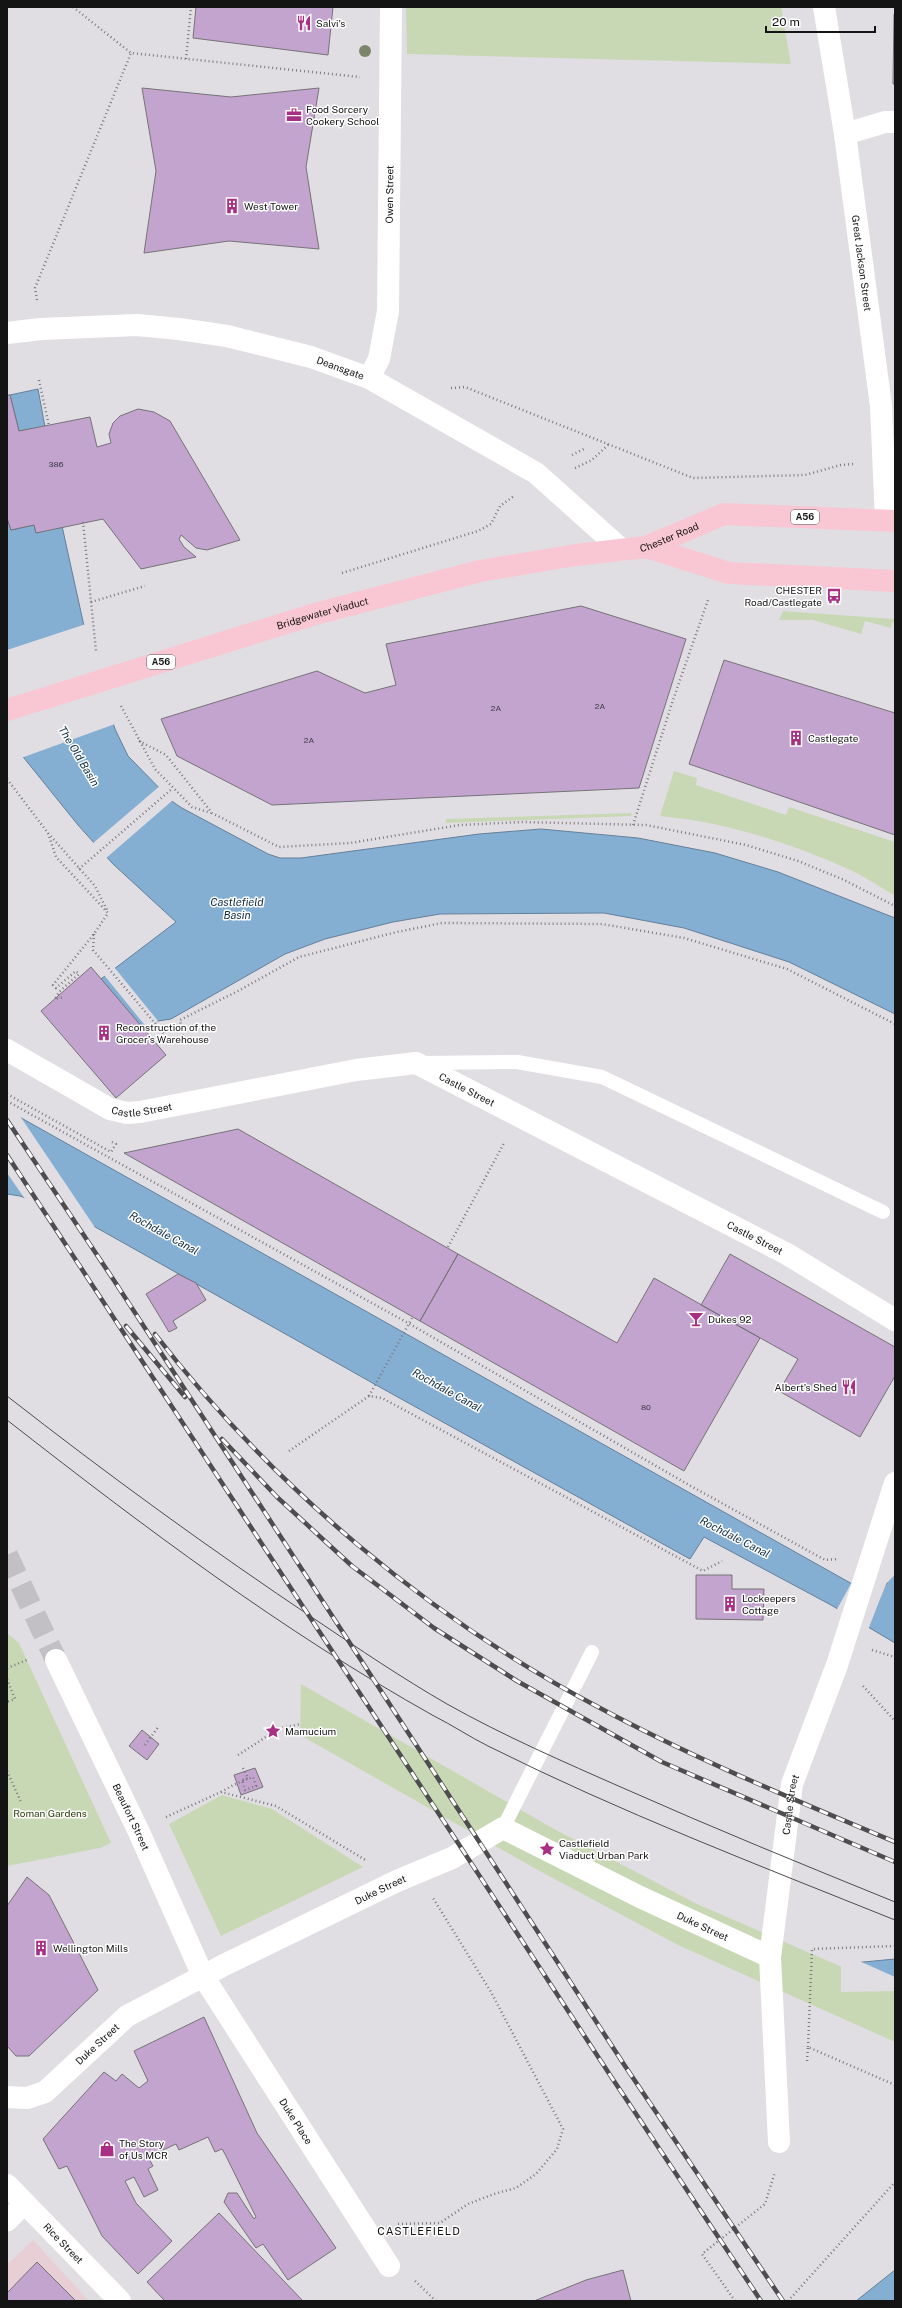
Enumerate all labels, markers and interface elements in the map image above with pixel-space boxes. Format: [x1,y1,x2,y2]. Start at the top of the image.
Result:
scale bar [766,8,875,34]
restaurant icon: Salvi's [295,14,313,32]
text: 20 m [772,15,800,29]
place label: Salvi's [316,17,345,29]
place label: Food Sorcery Cookery School [306,103,379,127]
office icon: Food Sorcery Cookery School [285,106,303,124]
street label: Owen Street [383,165,395,223]
building icon: West Tower [223,197,241,215]
place label: West Tower [244,200,298,212]
street label: Great Jackson Street [850,214,874,312]
street label: Deansgate [315,354,366,382]
house number: 386 [48,459,64,469]
road number: A56 [791,510,819,524]
street label: Chester Road [639,519,700,554]
place label: CHESTER Road/Castlegate [744,584,822,608]
bus stop icon: CHESTER Road/Castlegate [825,587,843,605]
street label: Bridgewater Viaduct [275,594,370,632]
road number: A56 [147,655,175,669]
house number: 2A [595,701,606,711]
house number: 2A [491,703,502,713]
water label: The Old Basin [56,724,102,788]
building icon: Castlegate [787,729,805,747]
place label: Castlegate [808,732,859,744]
house number: 2A [304,735,315,745]
water label: Castlefield Basin [210,896,264,921]
place label: Reconstruction of the Grocer’s Warehouse [116,1021,216,1045]
building icon: Reconstruction of the Grocer’s Warehouse [95,1024,113,1042]
street label: Castle Street [437,1070,497,1109]
street label: Castle Street [110,1100,173,1119]
water label: Rochdale Canal [127,1209,201,1257]
street label: Castle Street [725,1218,785,1257]
bar icon: Dukes 92 [687,1310,705,1328]
place label: Dukes 92 [708,1313,752,1325]
water label: Rochdale Canal [410,1366,484,1414]
restaurant icon: Albert's Shed [840,1378,858,1396]
place label: Albert's Shed [775,1381,837,1393]
house number: 80 [641,1402,651,1412]
water label: Rochdale Canal [698,1514,772,1560]
place label: Lockeepers Cottage [742,1592,796,1616]
building icon: Lockeepers Cottage [721,1595,739,1613]
place icon: Mamucium [264,1722,282,1740]
place label: Mamucium [285,1725,336,1737]
street label: Castle Street [780,1772,801,1836]
street label: Beaufort Street [110,1781,152,1852]
park label: Roman Gardens [13,1807,87,1819]
place label: Castlefield Viaduct Urban Park [559,1837,649,1861]
place icon: Castlefield Viaduct Urban Park [538,1840,556,1858]
street label: Duke Street [353,1872,408,1907]
street label: Duke Street [675,1909,731,1943]
building icon: Wellington Mills [32,1939,50,1957]
place label: Wellington Mills [53,1942,128,1954]
street label: Duke Street [73,2020,122,2067]
street label: Duke Place [277,2096,315,2147]
place label: The Story of Us MCR [119,2137,168,2161]
shop icon: The Story of Us MCR [98,2140,116,2158]
street label: Rice Street [41,2220,86,2266]
district label: CASTLEFIELD [377,2225,461,2237]

